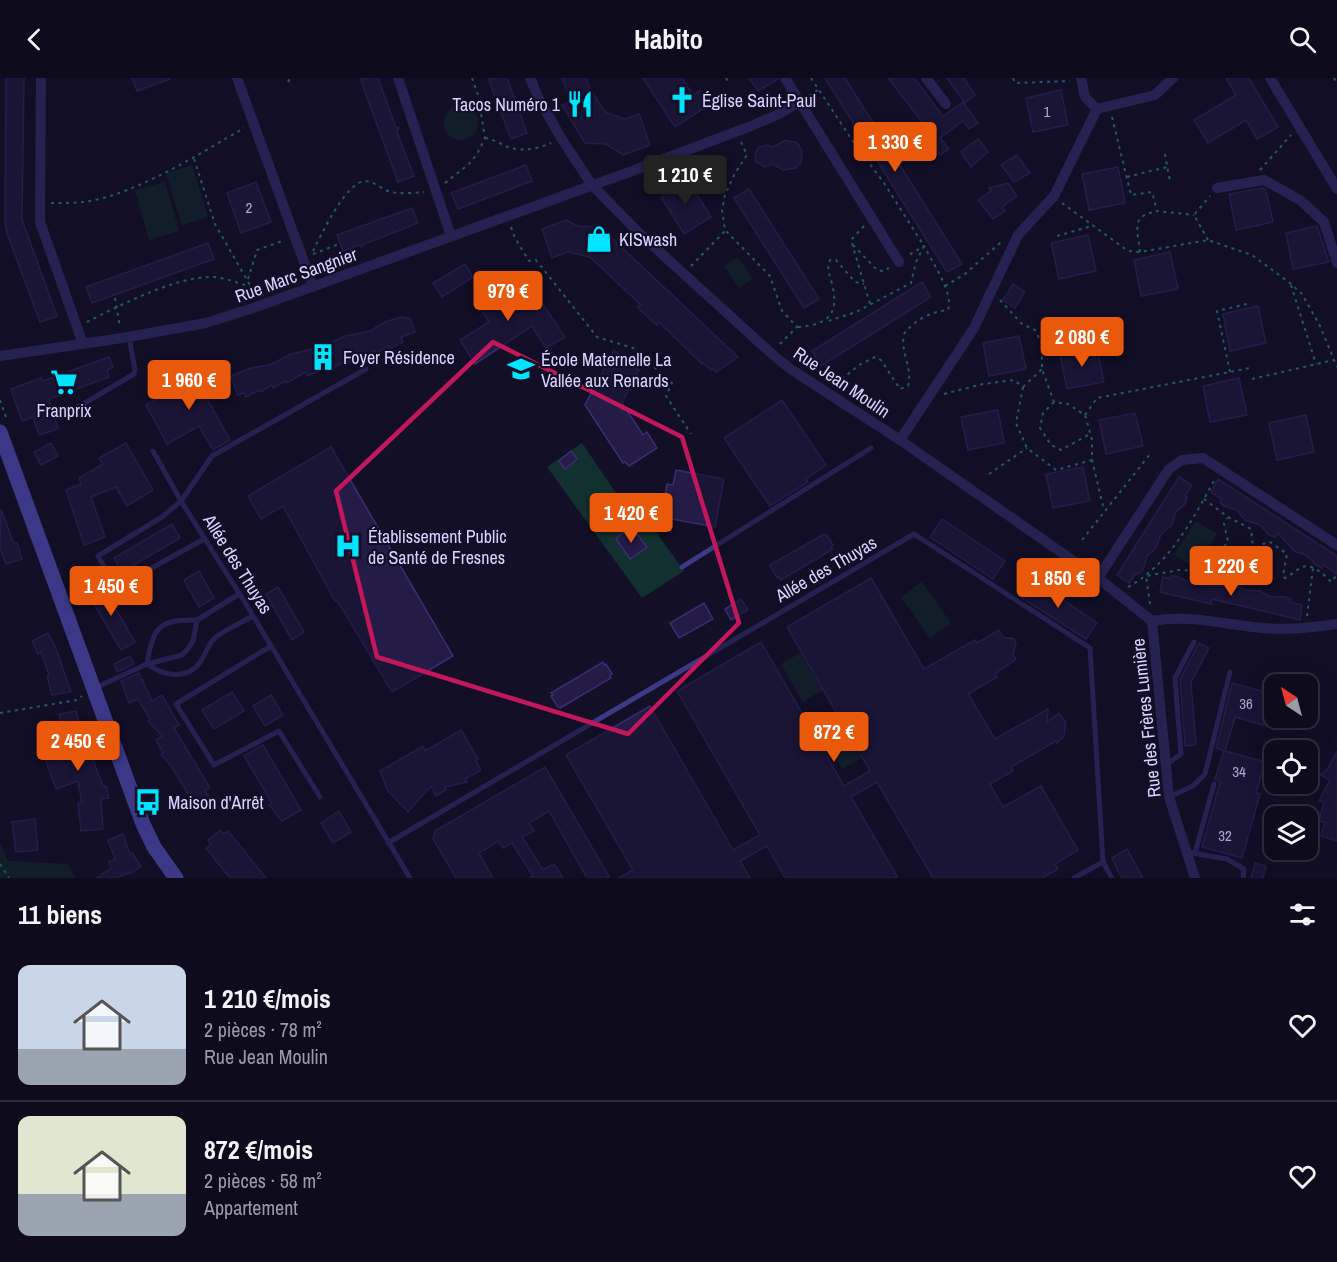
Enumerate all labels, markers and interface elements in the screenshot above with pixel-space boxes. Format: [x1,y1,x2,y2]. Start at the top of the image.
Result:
text: Habito [634,21,703,57]
icon: back [18,23,51,56]
icon: search [1286,23,1319,56]
church icon: Église Saint-Paul [667,85,697,115]
place label: Église Saint-Paul [702,88,816,113]
restaurant icon: Tacos Numéro 1 [565,89,595,119]
place label: Tacos Numéro 1 [452,92,561,117]
house number: 1 [1044,101,1051,122]
pin: 1 330 € [840,122,950,173]
text: 1 330 € [868,128,922,155]
pin: 1 210 € [630,155,740,206]
text: 1 210 € [658,161,712,188]
house number: 2 [246,197,253,218]
shop icon: KISwash [584,224,614,254]
place label: KISwash [619,227,677,252]
street label: Rue Marc Sangnier [232,241,360,309]
pin: 979 € [466,271,550,322]
text: 979 € [487,277,529,304]
pin: 2 080 € [1027,317,1137,368]
text: 2 080 € [1055,323,1109,350]
street label: Rue Jean Moulin [789,340,895,424]
building icon: Foyer Résidence [308,342,338,372]
place label: Foyer Résidence [343,345,455,370]
place label: École Maternelle La Vallée aux Renards [541,347,671,393]
school or university icon: École Maternelle La Vallée aux Renards [506,354,536,384]
pin: 1 960 € [134,360,244,411]
text: 1 960 € [162,366,216,393]
supermarket icon: Franprix [49,367,79,397]
place label: Franprix [37,398,92,423]
pin: 1 420 € [576,493,686,544]
text: 1 420 € [604,499,658,526]
street label: Allée des Thuyas [197,509,279,619]
place label: Établissement Public de Santé de Fresnes [368,524,507,570]
street label: Allée des Thuyas [770,530,881,609]
hospital icon: Établissement Public de Santé de Fresnes [333,531,363,561]
pin: 1 220 € [1176,546,1286,597]
text: 1 220 € [1204,552,1258,579]
pin: 1 850 € [1003,558,1113,609]
text: 1 850 € [1031,564,1085,591]
pin: 1 450 € [56,566,166,617]
text: 1 450 € [84,572,138,599]
street label: Rue des Frères Lumière [1125,637,1167,799]
north arrow [1264,674,1318,728]
map controls [1264,674,1318,860]
house number: 36 [1239,693,1253,714]
pin: 872 € [792,712,876,763]
text: 872 € [813,718,855,745]
pin: 2 450 € [23,721,133,772]
text: 2 450 € [51,727,105,754]
button: locate [1264,740,1318,794]
house number: 34 [1232,761,1246,782]
bus stop icon: Maison d'Arrêt [133,787,163,817]
place label: Maison d'Arrêt [168,790,264,815]
button: layers [1264,806,1318,860]
house number: 32 [1218,825,1232,846]
text: 11 biens [18,897,102,932]
icon: filters [1286,898,1319,931]
text: 1 210 €/mois [204,981,331,1016]
icon: home [66,989,138,1061]
icon: heart [1286,1009,1319,1042]
text: 2 pièces · 78 m² [204,1016,322,1043]
text: Rue Jean Moulin [204,1043,328,1070]
text: 872 €/mois [204,1132,313,1167]
icon: home [66,1140,138,1212]
icon: heart [1286,1160,1319,1193]
text: 2 pièces · 58 m² [204,1167,322,1194]
text: Appartement [204,1194,298,1221]

